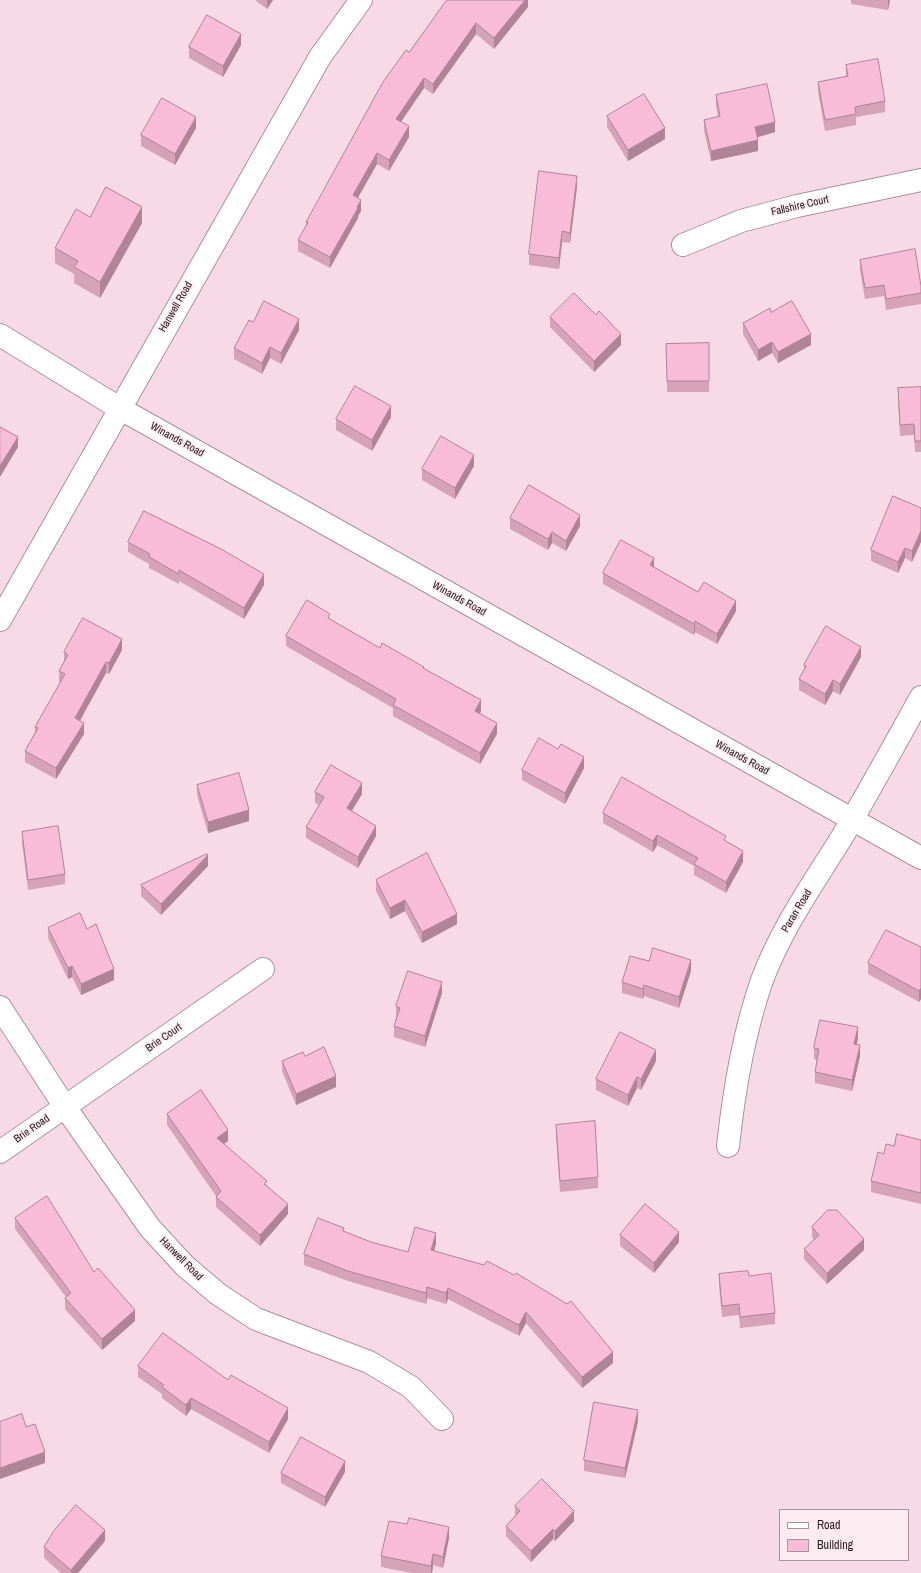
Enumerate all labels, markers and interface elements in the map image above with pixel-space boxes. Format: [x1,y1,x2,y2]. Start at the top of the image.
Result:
street label: Fallshire Court [770,193,830,219]
street label: Hanwell Road [156,279,196,335]
street label: Winands Road [148,420,206,460]
street label: Winands Road [430,579,488,619]
street label: Winands Road [713,738,771,778]
street label: Paran Road [779,887,815,935]
street label: Brie Court [143,1021,185,1055]
street label: Brie Road [12,1112,52,1146]
street label: Hanwell Road [156,1234,206,1284]
legend [779,1509,909,1561]
text: Road [817,1517,841,1533]
text: Building [817,1537,853,1553]

